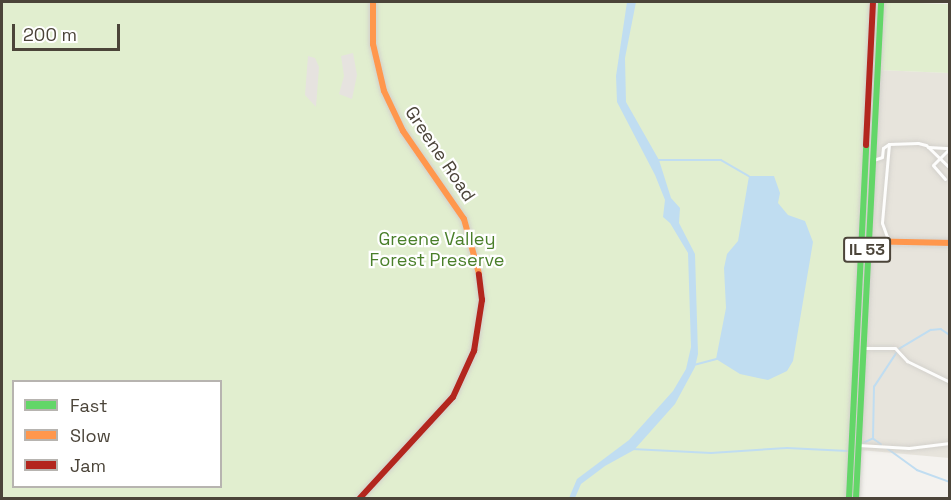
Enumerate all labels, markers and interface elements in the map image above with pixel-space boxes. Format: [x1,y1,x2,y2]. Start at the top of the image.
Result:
scale bar [15,12,123,50]
text: 200 m [23,23,77,46]
street label: Greene Road [400,102,480,206]
park label: Greene Valley Forest Preserve [370,229,504,272]
road number: IL 53 [842,237,892,263]
legend [12,380,222,488]
text: Fast [70,394,107,417]
text: Slow [70,424,111,447]
text: Jam [70,454,106,477]

